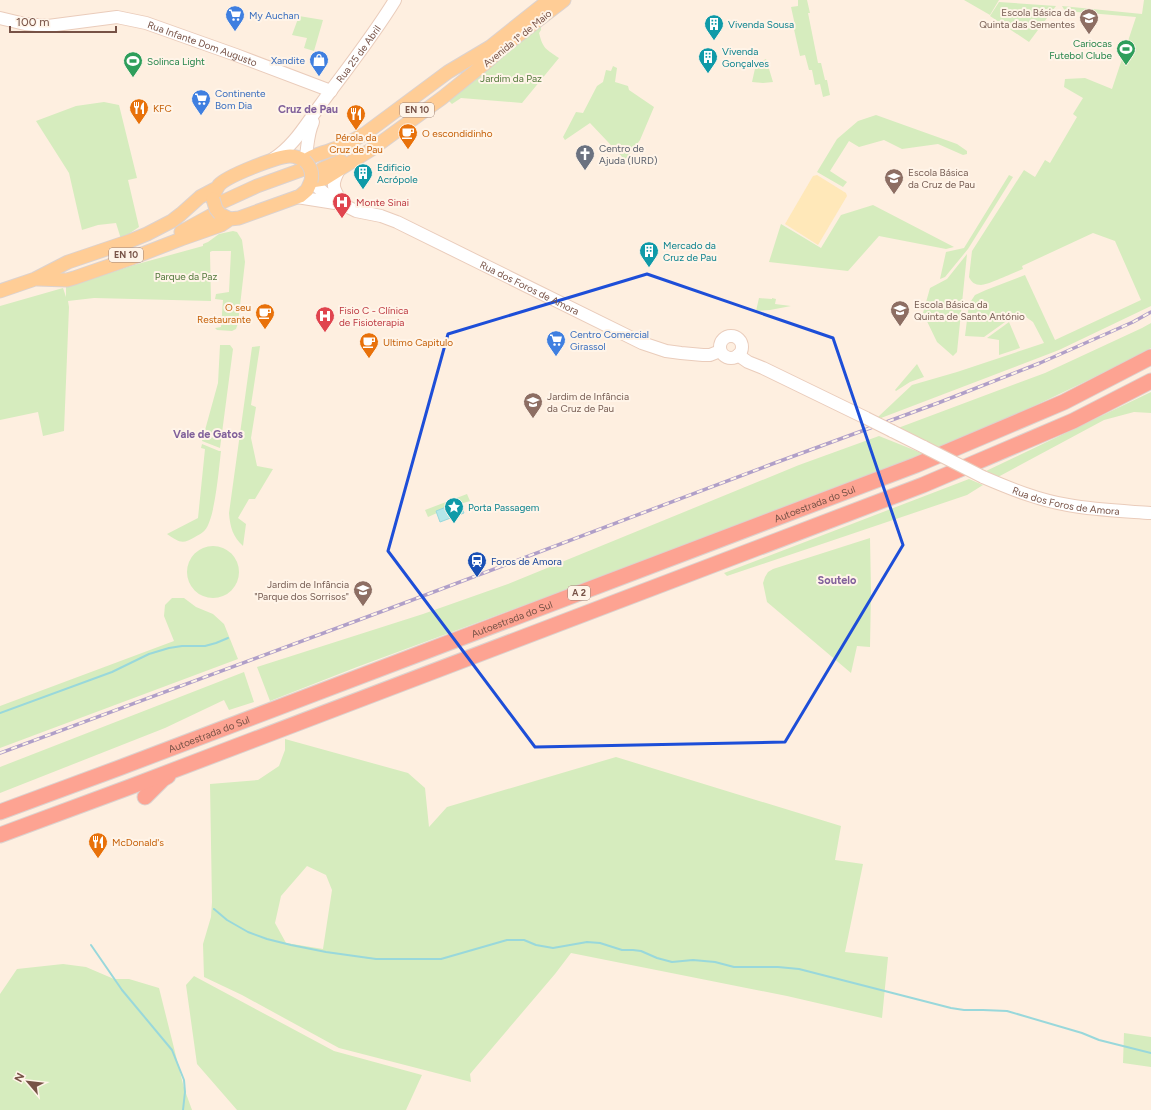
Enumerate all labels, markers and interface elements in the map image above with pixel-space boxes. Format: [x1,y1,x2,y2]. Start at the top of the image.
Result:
supermarket icon: My Auchan [224,4,246,32]
place label: Escola Básica da Quinta das Sementes [979,6,1075,31]
street label: Avenida 1º de Maio [480,7,554,70]
school or university icon: Escola Básica da Quinta das Sementes [1078,7,1100,35]
scale bar [10,8,116,34]
place label: My Auchan [249,9,300,22]
building icon: Vivenda Sousa [703,13,725,41]
text: 100 m [16,15,50,29]
street label: Rua Infante Dom Augusto [146,18,259,70]
place label: Vivenda Sousa [728,18,794,31]
street label: Rua 25 de Abril [333,23,384,85]
place label: Cariocas Futebol Clube [1049,37,1113,62]
sports icon: Cariocas Futebol Clube [1115,38,1137,66]
place label: Vivenda Gonçalves [722,45,769,70]
building icon: Vivenda Gonçalves [697,46,719,74]
shop icon: Xandite [308,49,330,77]
sports icon: Solinca Light [122,50,144,78]
place label: Xandite [271,54,306,67]
place label: Solinca Light [147,55,205,68]
park label: Jardim da Paz [480,72,542,85]
place label: Continente Bom Dia [215,87,266,112]
supermarket icon: Continente Bom Dia [190,88,212,116]
restaurant icon: KFC [128,97,150,125]
place label: KFC [153,102,172,115]
district label: Cruz de Pau [278,103,338,116]
restaurant icon: Pérola da Cruz de Pau [345,103,367,131]
road number: EN 10 [400,103,434,117]
cafe icon: O escondidinho [397,122,419,150]
place label: O escondidinho [422,127,493,140]
place label: Pérola da Cruz de Pau [329,131,383,156]
place label: Centro de Ajuda (IURD) [599,142,657,167]
church icon: Centro de Ajuda (IURD) [574,143,596,171]
place label: Edificio Acrópole [377,161,418,186]
building icon: Edificio Acrópole [352,162,374,190]
place label: Escola Básica da Cruz de Pau [908,166,975,191]
school or university icon: Escola Básica da Cruz de Pau [883,167,905,195]
hospital icon: Monte Sinai [331,191,353,219]
place label: Monte Sinai [356,196,409,209]
place label: Mercado da Cruz de Pau [663,239,717,264]
building icon: Mercado da Cruz de Pau [638,240,660,268]
road number: EN 10 [109,248,143,262]
street label: Rua dos Foros de Amora [478,258,581,318]
park label: Parque da Paz [155,270,217,283]
place label: Escola Básica da Quinta de Santo António [914,298,1025,323]
school or university icon: Escola Básica da Quinta de Santo António [889,299,911,327]
place label: O seu Restaurante [197,301,252,326]
cafe icon: O seu Restaurante [254,302,276,330]
place label: Fisio C - Clínica de Fisioterapia [339,304,408,329]
hospital icon: Fisio C - Clínica de Fisioterapia [314,305,336,333]
place label: Centro Comercial Girassol [570,328,649,353]
supermarket icon: Centro Comercial Girassol [545,329,567,357]
cafe icon: Ultimo Capitulo [358,331,380,359]
place label: Ultimo Capitulo [383,336,453,349]
place label: Jardim de Infância da Cruz de Pau [547,390,629,415]
school or university icon: Jardim de Infância da Cruz de Pau [522,391,544,419]
district label: Vale de Gatos [173,428,243,441]
street label: Autoestrada do Sul [772,483,857,525]
street label: Rua dos Foros de Amora [1010,484,1120,518]
place icon: Porta Passagem [443,496,465,524]
place label: Porta Passagem [468,501,539,514]
station icon: Foros de Amora [466,550,488,578]
place label: Foros de Amora [491,555,562,568]
district label: Soutelo [818,574,857,587]
place label: Jardim de Infância "Parque dos Sorrisos" [254,578,349,603]
school or university icon: Jardim de Infância "Parque dos Sorrisos" [352,579,374,607]
road number: A 2 [568,586,590,600]
street label: Autoestrada do Sul [469,598,554,641]
street label: Autoestrada do Sul [167,713,252,756]
restaurant icon: McDonald's [87,831,109,859]
place label: McDonald's [112,836,164,849]
north arrow [8,1062,48,1102]
text: N [12,1071,27,1084]

